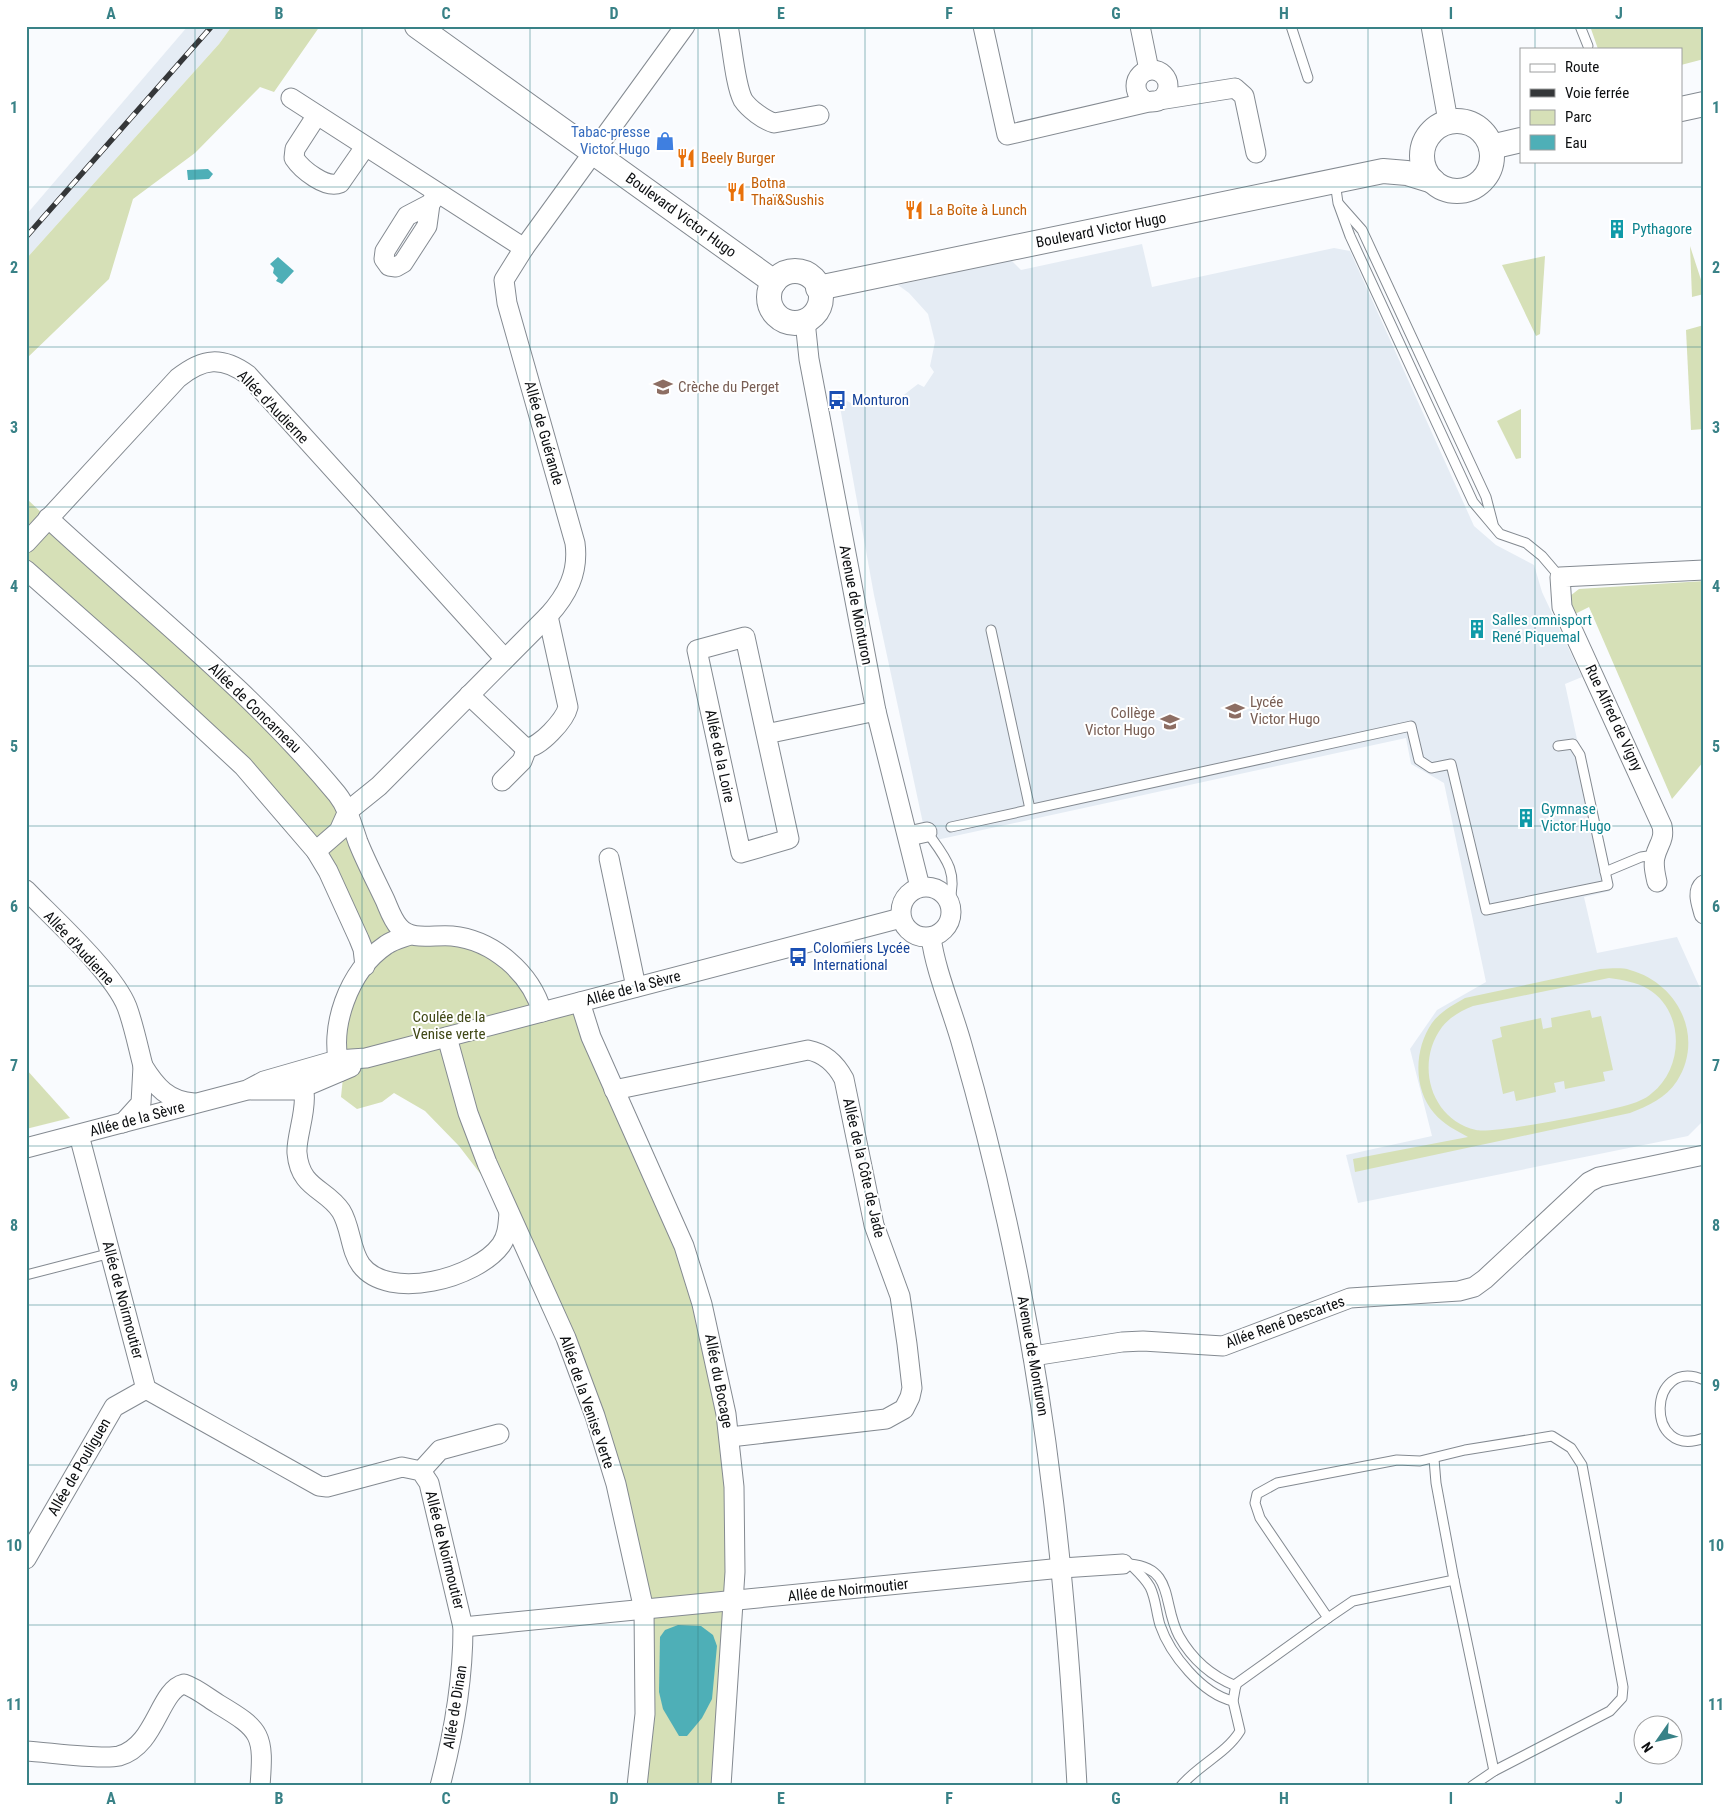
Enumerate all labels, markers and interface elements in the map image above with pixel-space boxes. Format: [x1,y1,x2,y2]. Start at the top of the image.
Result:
text: A [106,4,116,23]
text: B [275,4,284,23]
text: C [441,4,451,23]
text: D [609,4,619,23]
text: E [777,4,785,23]
text: F [945,4,953,23]
text: G [1111,4,1121,23]
text: H [1279,4,1289,23]
text: I [1449,4,1453,23]
text: J [1615,4,1623,23]
legend [1520,48,1682,162]
text: Route [1565,58,1599,76]
text: Voie ferrée [1565,84,1629,102]
text: 1 [10,98,18,117]
text: 1 [1712,98,1720,117]
text: Parc [1565,108,1592,126]
place label: Tabac-presse Victor Hugo [571,123,650,158]
shop icon: Tabac-presse Victor Hugo [654,130,676,152]
text: Eau [1565,134,1587,152]
restaurant icon: Beely Burger [675,147,697,169]
place label: Beely Burger [701,149,776,167]
street label: Boulevard Victor Hugo [622,169,740,261]
place label: Botna Thaï&Sushis [751,174,824,209]
restaurant icon: Botna Thaï&Sushis [725,181,747,203]
restaurant icon: La Boîte à Lunch [903,199,925,221]
place label: La Boîte à Lunch [929,201,1027,219]
street label: Boulevard Victor Hugo [1034,209,1168,251]
building icon: Pythagore [1606,218,1628,240]
place label: Pythagore [1632,220,1692,238]
text: 2 [10,258,18,277]
text: 2 [1712,258,1720,277]
street label: Allée d'Audierne [234,367,312,447]
school or university icon: Crèche du Perget [652,376,674,398]
place label: Crèche du Perget [678,378,779,396]
street label: Allée de Guérande [521,379,567,487]
bus stop icon: Monturon [826,389,848,411]
place label: Monturon [852,391,909,409]
text: 3 [10,418,18,437]
text: 3 [1712,418,1720,437]
street label: Avenue de Monturon [836,544,876,666]
text: 4 [10,577,18,596]
text: 4 [1712,577,1720,596]
place label: Salles omnisport René Piquemal [1492,611,1592,646]
building icon: Salles omnisport René Piquemal [1466,618,1488,640]
street label: Allée de Concarneau [205,659,305,757]
street label: Rue Alfred de Vigny [1581,662,1647,774]
place label: Lycée Victor Hugo [1250,693,1320,728]
school or university icon: Lycée Victor Hugo [1224,700,1246,722]
place label: Collège Victor Hugo [1085,704,1155,739]
street label: Allée de la Loire [701,708,739,804]
school or university icon: Collège Victor Hugo [1159,711,1181,733]
text: 5 [10,737,18,756]
text: 5 [1712,737,1720,756]
place label: Gymnase Victor Hugo [1541,800,1611,835]
building icon: Gymnase Victor Hugo [1515,807,1537,829]
text: 6 [10,897,18,916]
text: 6 [1712,897,1720,916]
street label: Allée d'Audierne [40,907,118,989]
place label: Colomiers Lycée International [813,939,910,974]
bus stop icon: Colomiers Lycée International [787,946,809,968]
street label: Allée de la Sèvre [584,967,682,1009]
park label: Coulée de la Venise verte [413,1008,485,1043]
text: 7 [10,1056,18,1075]
text: 7 [1712,1056,1720,1075]
street label: Allée de la Côte de Jade [839,1096,889,1240]
street label: Allée de la Sèvre [88,1098,186,1140]
text: 8 [10,1216,18,1235]
text: 8 [1712,1216,1720,1235]
street label: Allée de Noirmoutier [99,1239,148,1361]
street label: Allée René Descartes [1223,1292,1347,1352]
street label: Avenue de Monturon [1014,1295,1052,1417]
street label: Allée du Bocage [701,1332,737,1430]
street label: Allée de la Venise Verte [556,1333,618,1471]
text: 9 [10,1376,18,1395]
text: 9 [1712,1376,1720,1395]
street label: Allée de Pouliguen [44,1415,114,1519]
street label: Allée de Noirmoutier [422,1489,469,1611]
text: 10 [6,1536,22,1555]
text: 10 [1708,1536,1724,1555]
street label: Allée de Noirmoutier [787,1575,910,1605]
street label: Allée de Dinan [439,1664,471,1750]
text: 11 [6,1695,22,1714]
text: 11 [1708,1695,1724,1714]
north arrow [1632,1714,1682,1764]
text: N [1638,1739,1656,1755]
text: A [106,1789,116,1808]
text: B [275,1789,284,1808]
text: C [441,1789,451,1808]
text: D [609,1789,619,1808]
text: E [777,1789,785,1808]
text: F [945,1789,953,1808]
text: G [1111,1789,1121,1808]
text: H [1279,1789,1289,1808]
text: I [1449,1789,1453,1808]
text: J [1615,1789,1623,1808]

